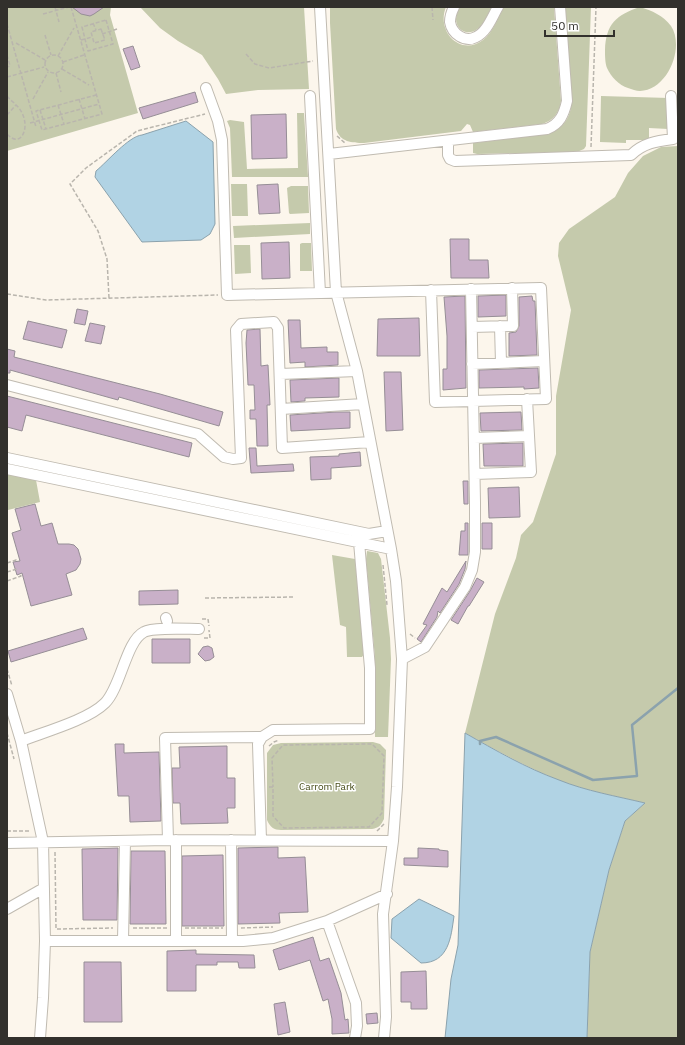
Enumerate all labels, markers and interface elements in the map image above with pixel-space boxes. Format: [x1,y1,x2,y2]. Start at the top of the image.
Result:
scale bar [545,12,614,38]
text: 50 m [551,18,579,33]
park label: Carrom Park [299,780,356,793]

